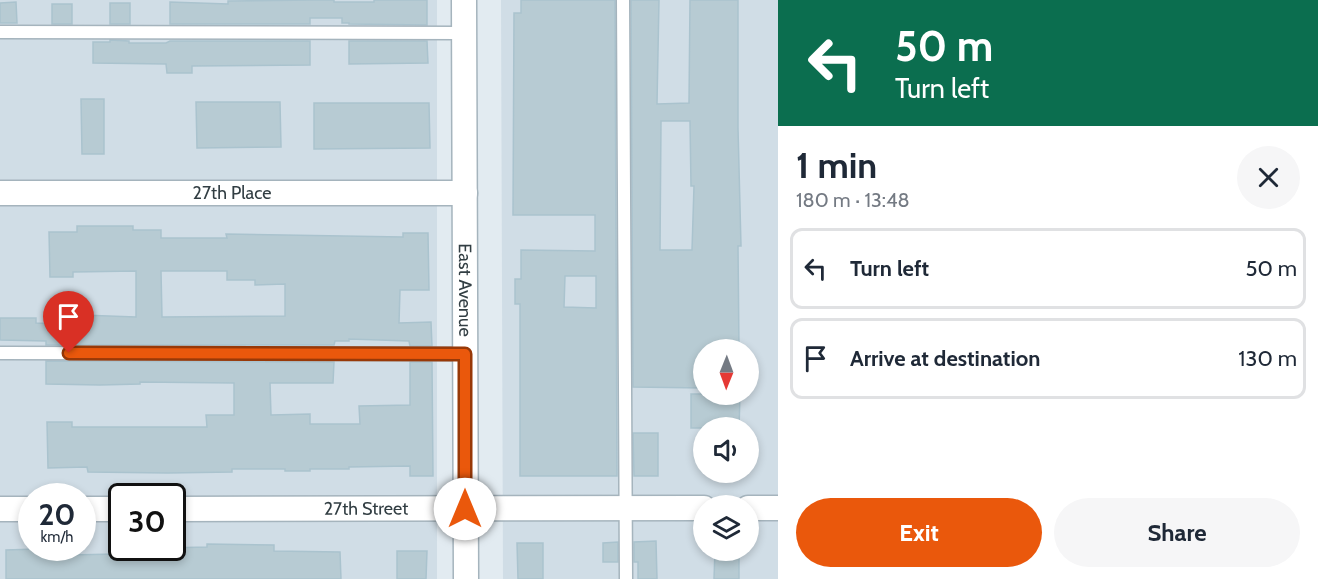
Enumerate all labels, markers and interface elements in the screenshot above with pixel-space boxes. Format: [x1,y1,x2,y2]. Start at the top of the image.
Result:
text: 50 m [895,20,993,72]
icon: left [796,24,874,102]
text: Turn left [895,72,989,105]
text: 1 min [796,143,877,187]
button: close [1237,146,1300,209]
street label: 27th Place [193,182,271,204]
text: 180 m · 13:48 [796,188,910,212]
street label: East Avenue [454,243,476,337]
icon: left [799,252,832,285]
text: Turn left [850,255,929,282]
text: 50 m [1245,255,1297,282]
pin [43,291,94,353]
icon: arrive [52,300,85,333]
north arrow [693,339,759,405]
map controls [693,339,759,561]
icon: arrive [799,342,832,375]
text: Arrive at destination [850,345,1040,372]
text: 130 m [1238,345,1297,372]
button: sound [693,417,759,483]
position arrow [433,477,497,541]
speed limit sign: 30 [108,483,186,561]
button: layers [693,495,759,561]
text: 20 [38,496,76,533]
street label: 27th Street [324,498,408,520]
button: Exit [796,498,1042,567]
button: Share [1054,498,1300,567]
text: km/h [41,528,73,546]

